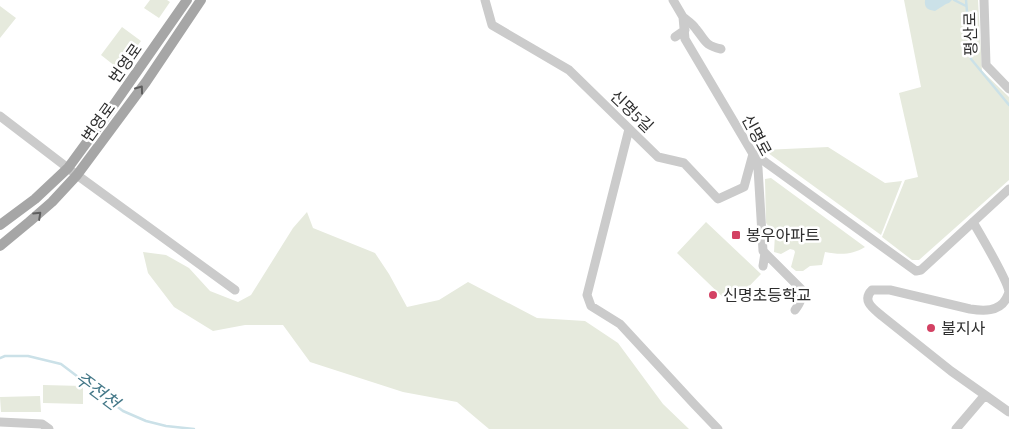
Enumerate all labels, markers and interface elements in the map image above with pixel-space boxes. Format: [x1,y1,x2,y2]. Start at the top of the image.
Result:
street label: 평산로 [960,11,982,56]
street label: 번영로 [104,39,148,88]
one-way arrow [134,86,144,95]
street label: 신명5길 [605,86,658,138]
street label: 변영로 [77,98,121,147]
street label: 신명로 [736,111,776,160]
one-way arrow [32,212,41,221]
place label: 봉우아파트 [746,225,820,247]
marker: 봉우아파트 [730,229,742,241]
place label: 신명초등학교 [723,285,811,307]
marker: 신명초등학교 [707,289,719,301]
place label: 불지사 [941,318,985,340]
marker: 불지사 [925,322,937,334]
water label: 주전천 [69,366,126,418]

